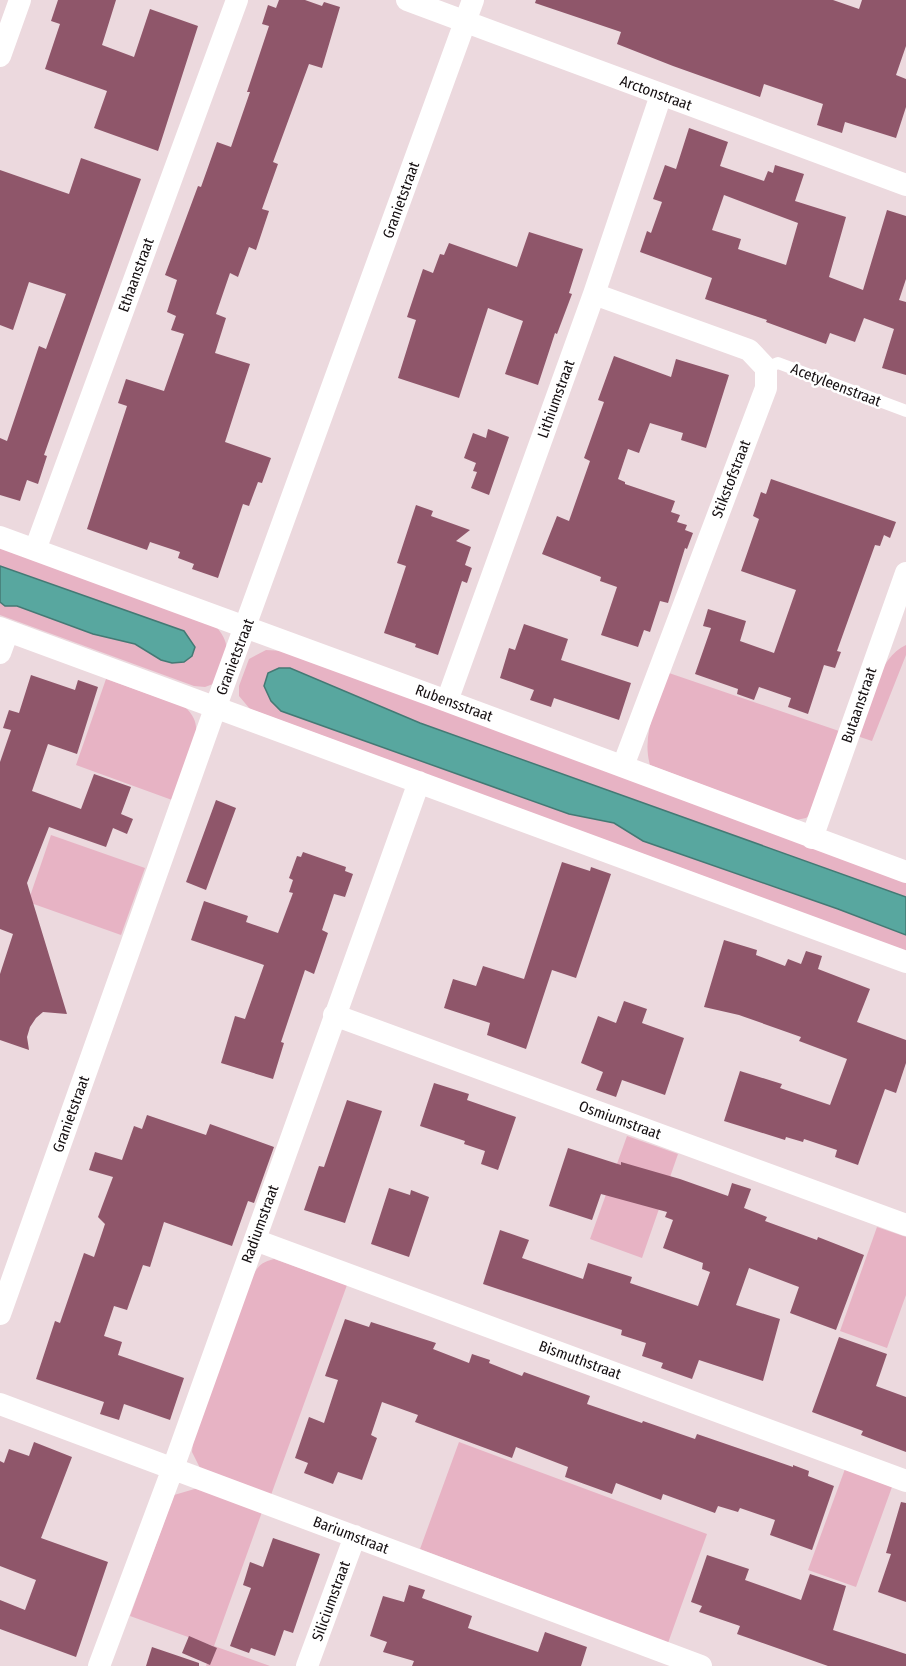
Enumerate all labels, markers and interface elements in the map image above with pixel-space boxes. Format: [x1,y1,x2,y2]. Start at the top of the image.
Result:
street label: Arctonstraat [618,72,695,114]
street label: Granietstraat [379,159,423,241]
street label: Ethaanstraat [114,235,158,315]
street label: Lithiumstraat [534,357,579,441]
street label: Acetyleenstraat [788,360,884,410]
street label: Stikstofstraat [708,437,754,521]
street label: Granietstraat [212,616,258,698]
street label: Butaanstraat [838,665,880,745]
street label: Rubensstraat [413,681,495,725]
street label: Granietstraat [49,1073,93,1155]
street label: Osmiumstraat [576,1097,664,1143]
street label: Radiumstraat [237,1182,283,1266]
street label: Bismuthstraat [536,1337,624,1383]
street label: Bariumstraat [311,1512,391,1558]
street label: Siliciumstraat [308,1558,354,1644]

